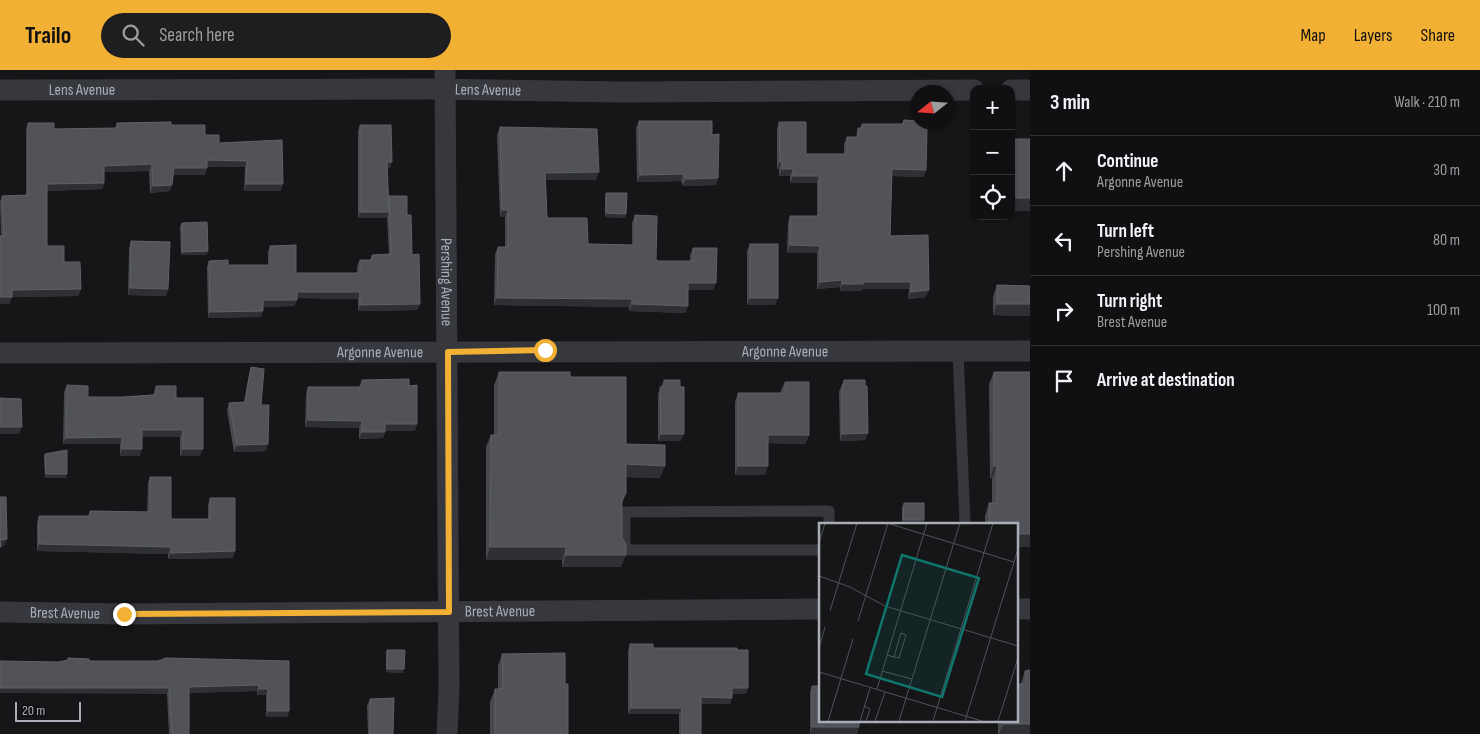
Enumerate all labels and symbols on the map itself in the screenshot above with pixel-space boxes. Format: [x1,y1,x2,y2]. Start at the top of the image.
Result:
street label: Lens Avenue [49,80,115,99]
street label: Lens Avenue [455,80,521,100]
north arrow [910,85,955,130]
street label: Pershing Avenue [437,238,456,326]
route start [534,339,557,362]
street label: Argonne Avenue [741,342,828,361]
street label: Argonne Avenue [336,343,423,362]
inset map [819,523,1018,722]
street label: Brest Avenue [465,602,535,621]
street label: Brest Avenue [30,603,100,623]
route end [113,603,136,626]
scale bar [15,699,81,722]

